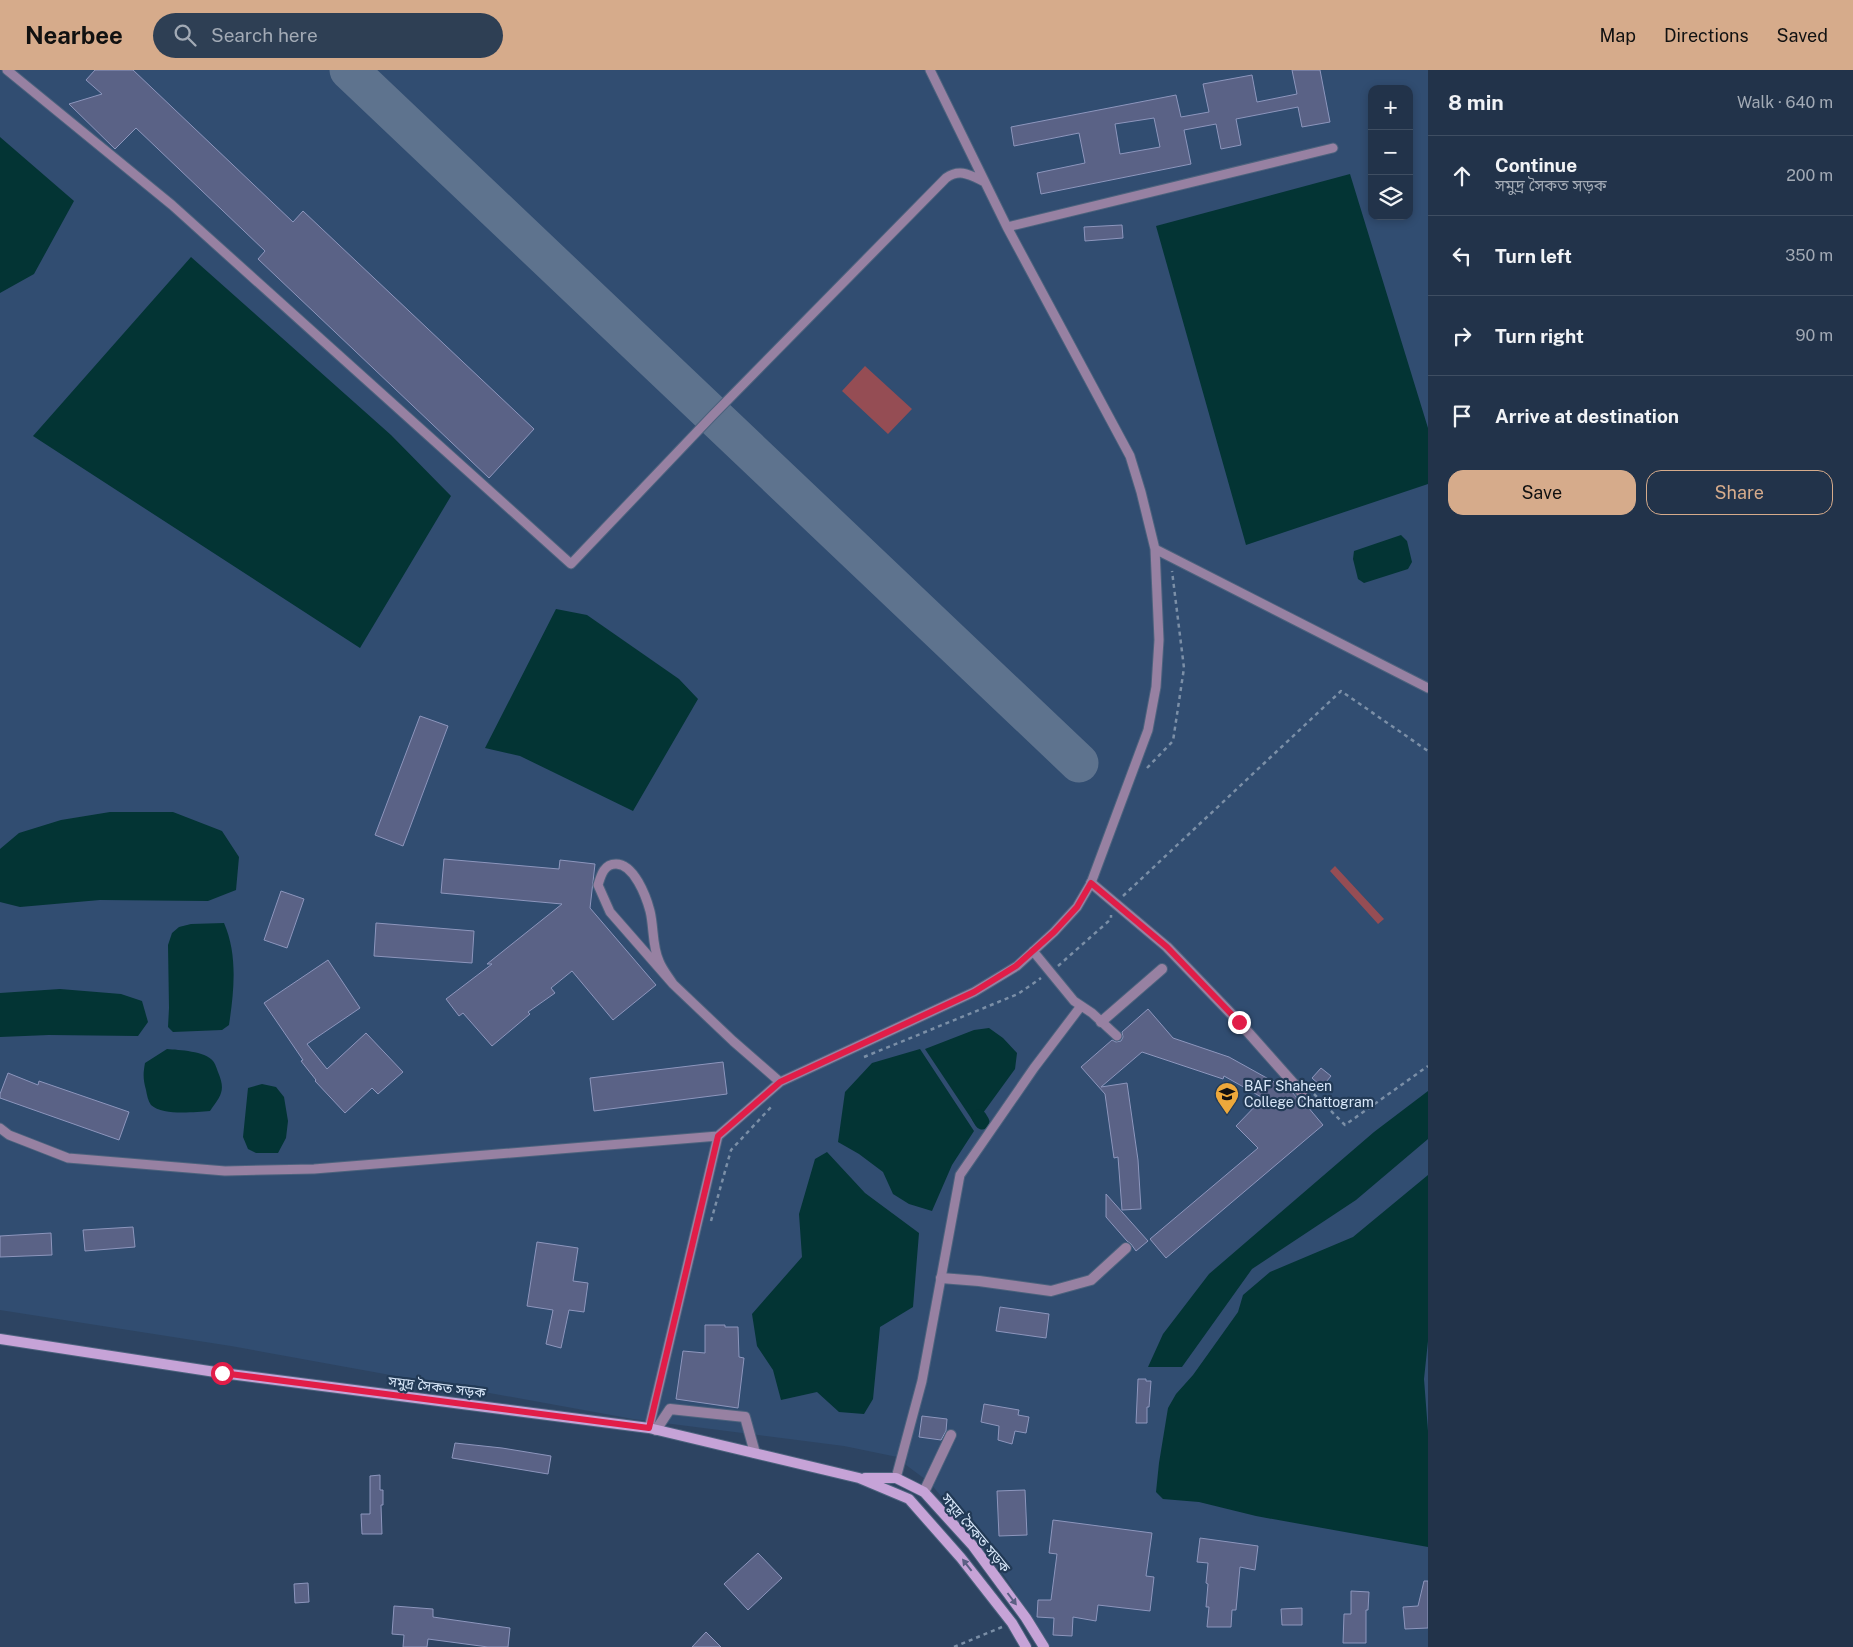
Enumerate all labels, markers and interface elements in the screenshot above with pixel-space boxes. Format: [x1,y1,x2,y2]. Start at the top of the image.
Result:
search box [153,13,503,58]
text: Nearbee [25,21,123,49]
icon: search [171,21,199,49]
text: Search here [211,24,318,46]
text: Map [1599,25,1636,46]
text: Directions [1664,25,1749,46]
text: Saved [1777,25,1828,46]
map controls [1368,85,1413,220]
button: + [1368,85,1413,130]
text: 8 min [1448,90,1504,115]
text: Walk · 640 m [1737,93,1833,112]
button: − [1368,130,1413,175]
text: Continue [1495,154,1577,176]
icon: ahead [1448,162,1476,190]
text: 200 m [1786,166,1833,185]
button: layers [1368,175,1413,220]
text: সমুদ্র সৈকত সড়ক [1495,176,1607,195]
icon: left [1448,242,1476,270]
text: Turn left [1495,245,1572,267]
text: 350 m [1785,246,1833,265]
icon: right [1448,322,1476,350]
text: Turn right [1495,325,1584,347]
text: 90 m [1796,326,1833,345]
icon: arrive [1448,402,1476,430]
text: Arrive at destination [1495,405,1679,427]
button: Save [1448,470,1636,515]
button: Share [1646,470,1833,515]
route end [1228,1011,1251,1034]
place label: BAF Shaheen College Chattogram [1244,1078,1374,1110]
school or university icon: BAF Shaheen College Chattogram [1214,1081,1240,1115]
route start [211,1362,234,1385]
street label: সমুদ্র সৈকত সড়ক [386,1373,487,1402]
street label: সমুদ্র সৈকত সড়ক [937,1490,1014,1577]
one-way arrow [961,1559,972,1572]
one-way arrow [1007,1592,1018,1605]

